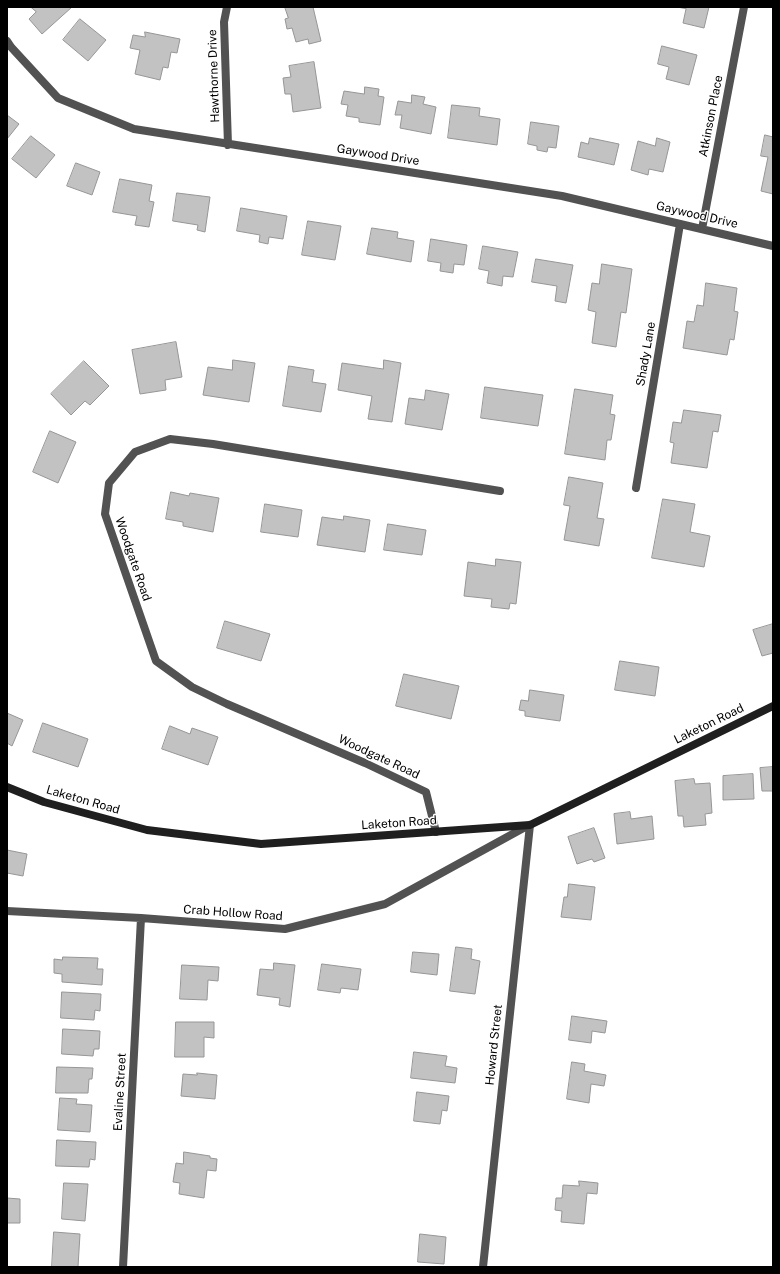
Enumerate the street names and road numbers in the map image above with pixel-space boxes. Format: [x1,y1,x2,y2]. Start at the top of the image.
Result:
street label: Hawthorne Drive [205,29,223,123]
street label: Atkinson Place [696,74,726,158]
street label: Gaywood Drive [336,141,420,169]
street label: Gaywood Drive [655,199,739,231]
street label: Shady Lane [633,321,659,387]
street label: Woodgate Road [112,515,154,603]
street label: Laketon Road [672,701,746,747]
street label: Woodgate Road [336,732,422,782]
street label: Laketon Road [45,783,121,817]
street label: Laketon Road [361,813,437,833]
street label: Crab Hollow Road [183,902,283,924]
street label: Howard Street [483,1004,505,1086]
street label: Evaline Street [111,1053,129,1131]

